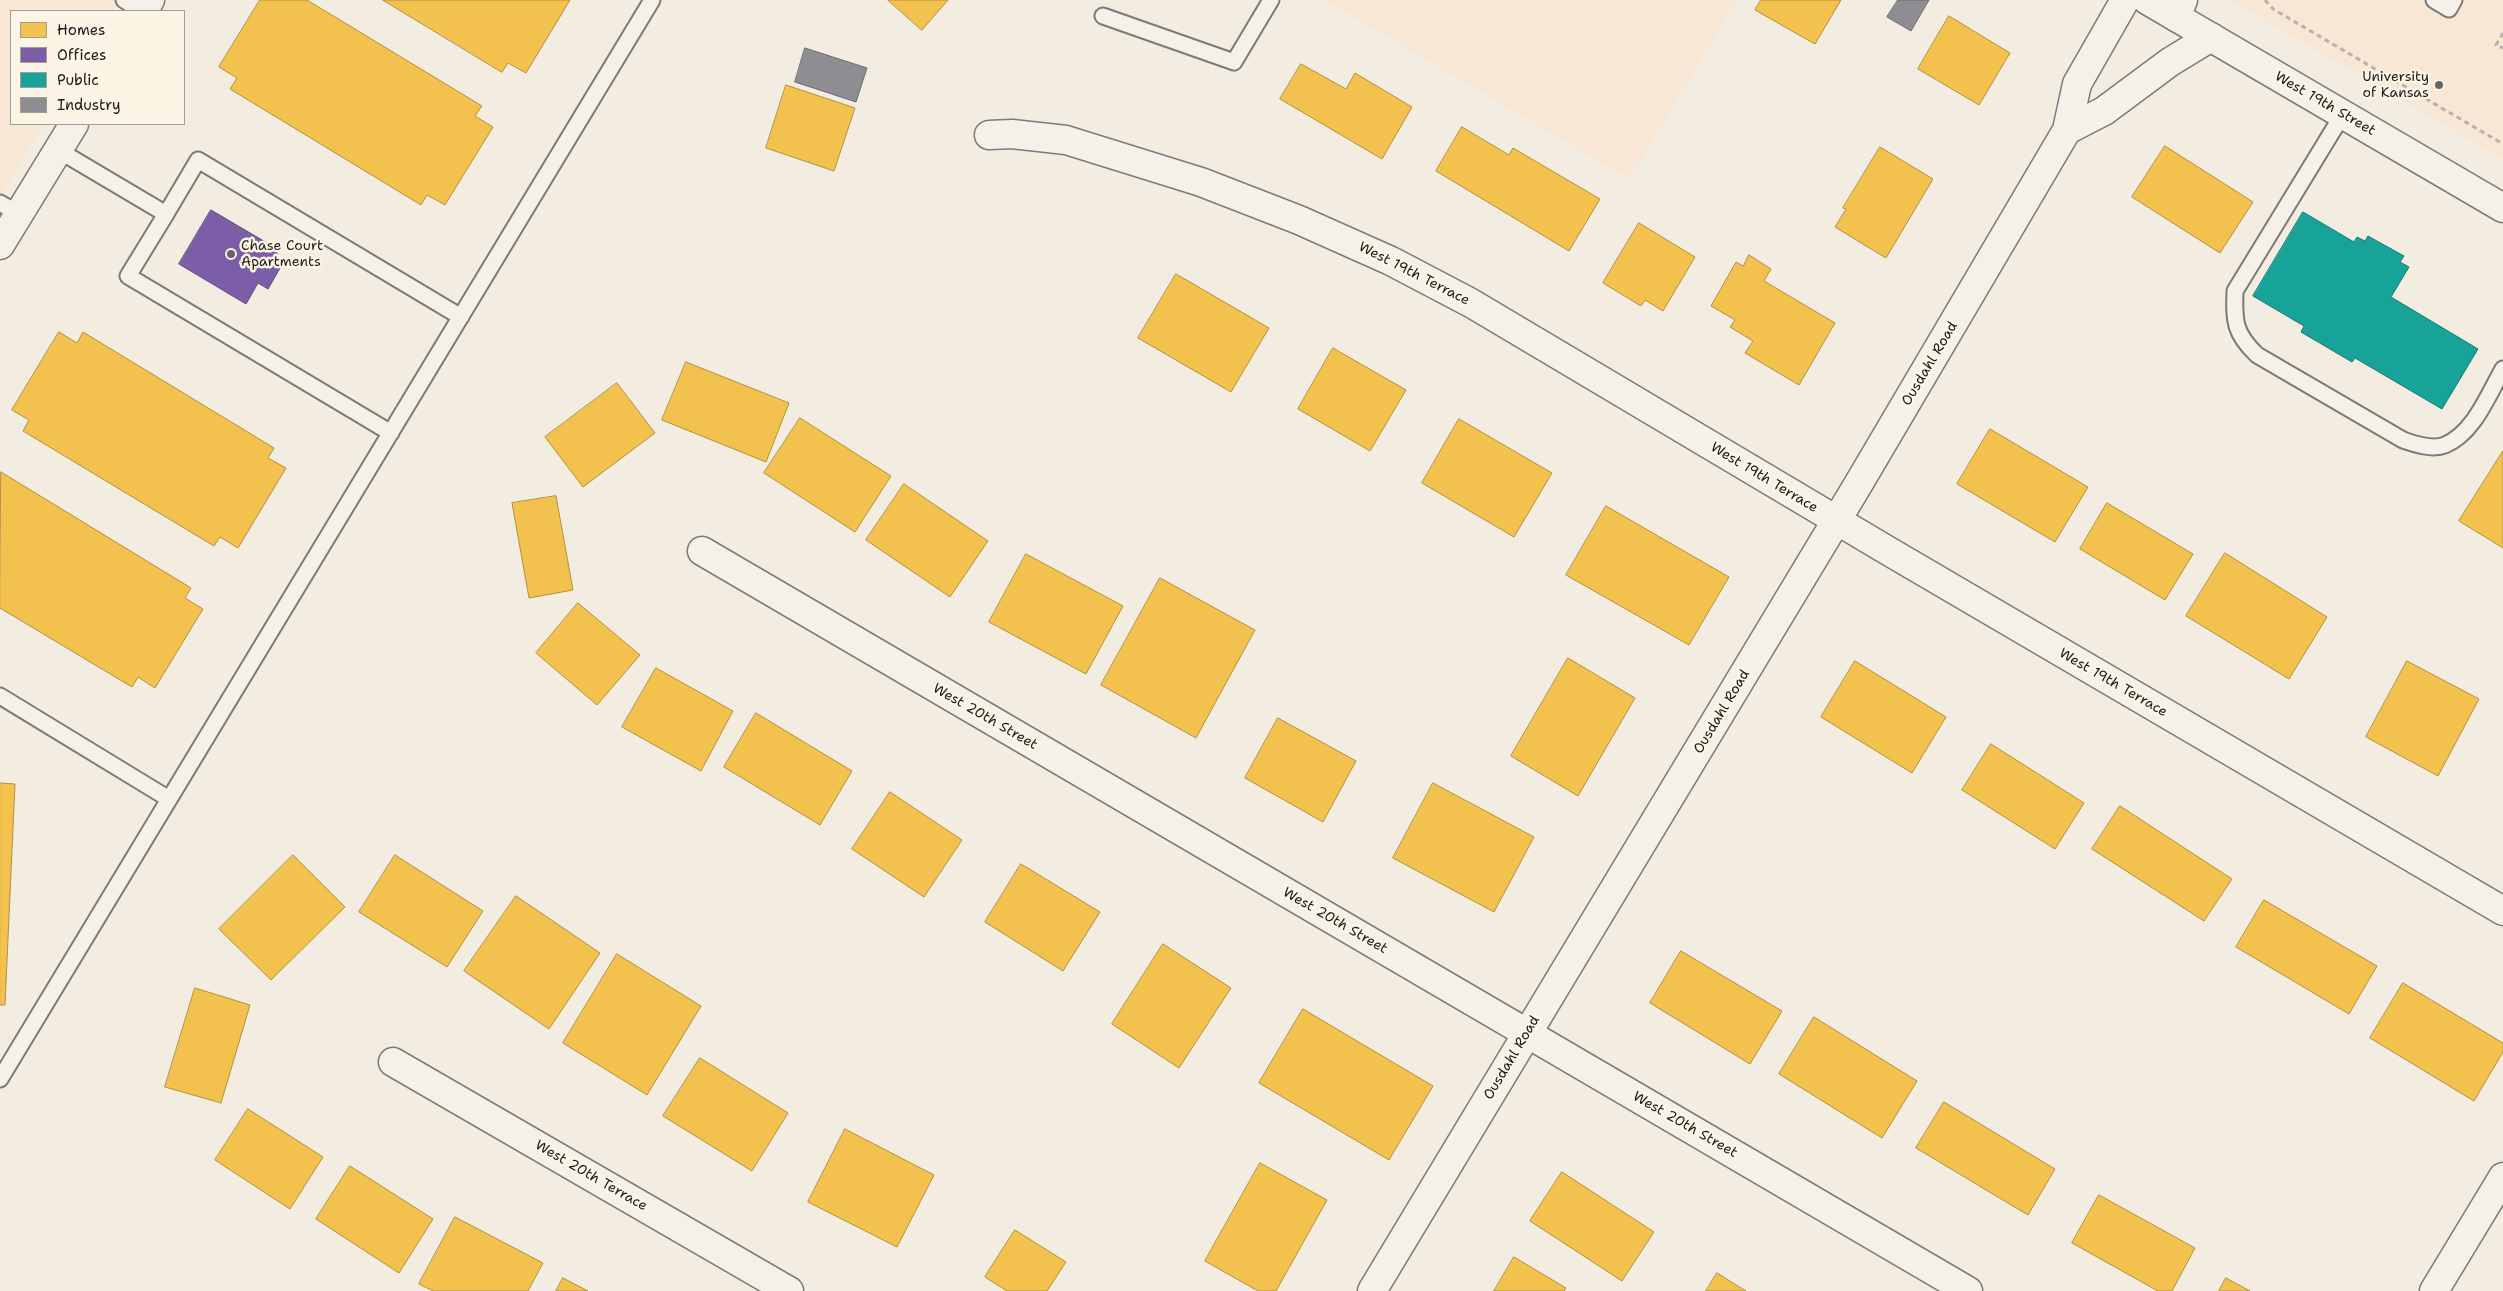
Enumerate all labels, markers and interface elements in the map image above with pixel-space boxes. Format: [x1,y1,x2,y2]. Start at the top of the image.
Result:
legend [10,10,185,125]
text: Homes [57,20,105,40]
text: Offices [57,45,106,65]
street label: West 19th Street [2272,68,2378,140]
place label: University of Kansas [2362,69,2429,102]
text: Public [57,70,99,90]
marker: University of Kansas [2433,79,2445,91]
text: Industry [57,95,121,115]
place label: Chase Court Apartments [241,238,323,270]
street label: West 19th Terrace [1356,239,1472,309]
marker: Chase Court Apartments [225,248,237,260]
street label: Ousdahl Road [1898,319,1962,409]
street label: West 19th Terrace [1707,439,1821,517]
street label: West 19th Terrace [2056,645,2170,721]
street label: Ousdahl Road [1690,667,1754,757]
street label: West 20th Street [930,680,1040,754]
street label: West 20th Street [1280,884,1390,958]
street label: Ousdahl Road [1480,1013,1544,1103]
street label: West 20th Street [1630,1088,1740,1162]
street label: West 20th Terrace [532,1137,650,1215]

